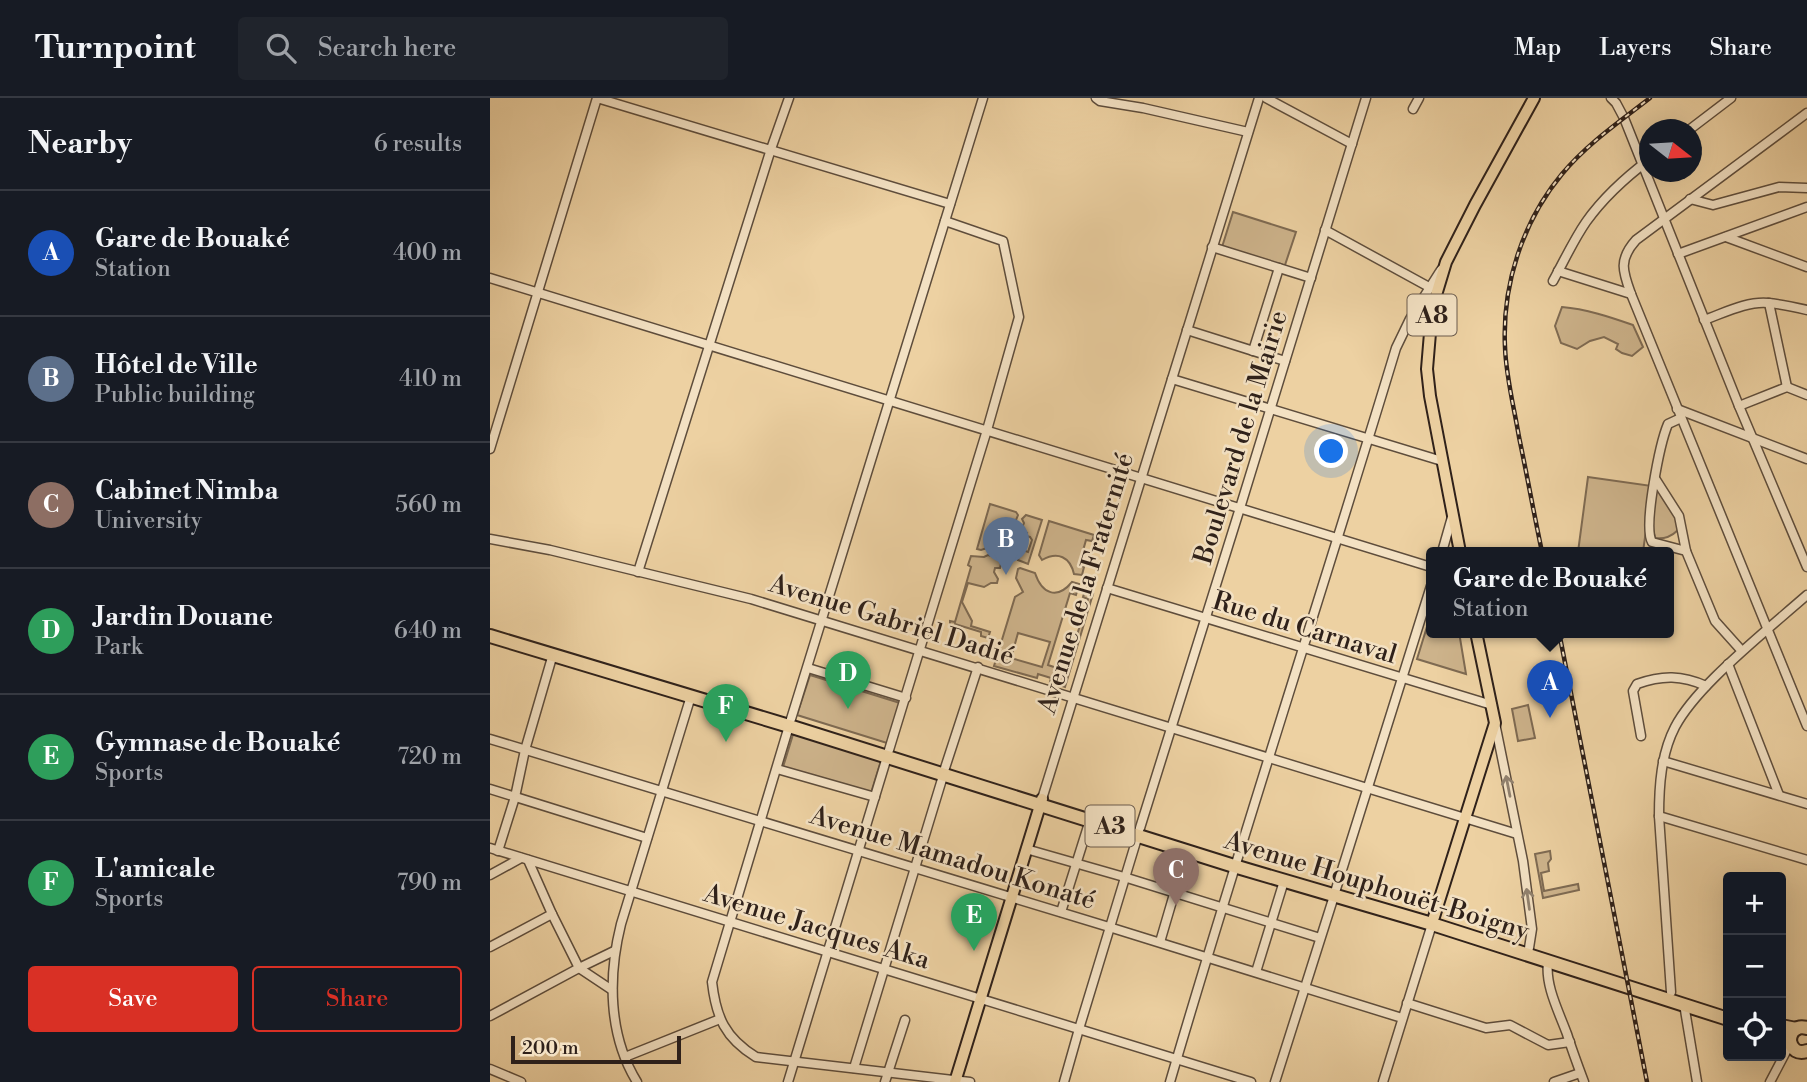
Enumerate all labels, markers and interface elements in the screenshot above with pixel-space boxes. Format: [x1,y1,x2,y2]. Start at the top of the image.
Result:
search box [238,17,728,80]
text: Turnpoint [35,28,196,69]
icon: search [262,29,300,67]
text: Search here [318,32,456,64]
text: Map [1514,33,1561,63]
text: Layers [1599,33,1671,63]
text: Share [1709,33,1772,63]
north arrow [1639,119,1702,182]
text: Nearby [28,125,132,163]
text: 6 results [374,130,462,158]
text: Gare de Bouaké [95,223,290,255]
text: A [43,239,59,267]
text: 400 m [393,239,462,267]
text: Station [95,255,171,283]
road number: A8 [1408,294,1457,336]
street label: Boulevard de la Mairie [1187,307,1295,569]
text: Hôtel de Ville [95,349,258,381]
text: B [42,365,60,393]
text: 410 m [399,365,462,393]
text: Public building [95,381,255,409]
your location [1314,434,1348,468]
street label: Avenue de la Fraternité [1031,449,1141,719]
text: Cabinet Nimba [95,475,278,507]
text: C [43,491,59,519]
text: 560 m [395,491,462,519]
text: University [95,507,202,535]
pin: B [983,517,1029,575]
popup [1426,547,1674,638]
text: Gare de Bouaké [1453,563,1647,595]
street label: Avenue Gabriel Dadié [764,567,1018,672]
street label: Rue du Carnaval [1209,585,1401,671]
text: Station [1453,595,1528,623]
text: Jardin Douane [95,601,273,633]
text: D [42,617,60,645]
text: 640 m [394,617,462,645]
text: Park [95,633,143,661]
pin: D [825,651,871,709]
pin: A [1527,660,1573,718]
pin: F [703,684,749,742]
text: Gymnase de Bouaké [95,727,341,759]
text: E [43,743,59,771]
text: 720 m [397,743,462,771]
text: Sports [95,759,163,787]
one-way arrow [1501,775,1514,798]
street label: Avenue Mamadou Konaté [805,799,1099,917]
road number: A3 [1086,806,1134,846]
street label: Avenue Houphouët-Boigny [1220,824,1533,948]
pin: C [1153,848,1199,906]
text: L'amicale [95,853,215,885]
text: F [43,869,59,897]
text: 790 m [397,869,462,897]
map controls [1723,872,1786,1061]
button: + [1723,872,1786,935]
street label: Avenue Jacques Aka [699,877,934,977]
text: Sports [95,885,163,913]
one-way arrow [1521,888,1534,911]
pin: E [951,893,997,951]
button: − [1723,935,1786,998]
button: Save [28,966,238,1032]
button: Share [252,966,462,1032]
button: locate [1723,998,1786,1061]
scale bar [511,1033,681,1065]
text: 200 m [522,1036,579,1060]

